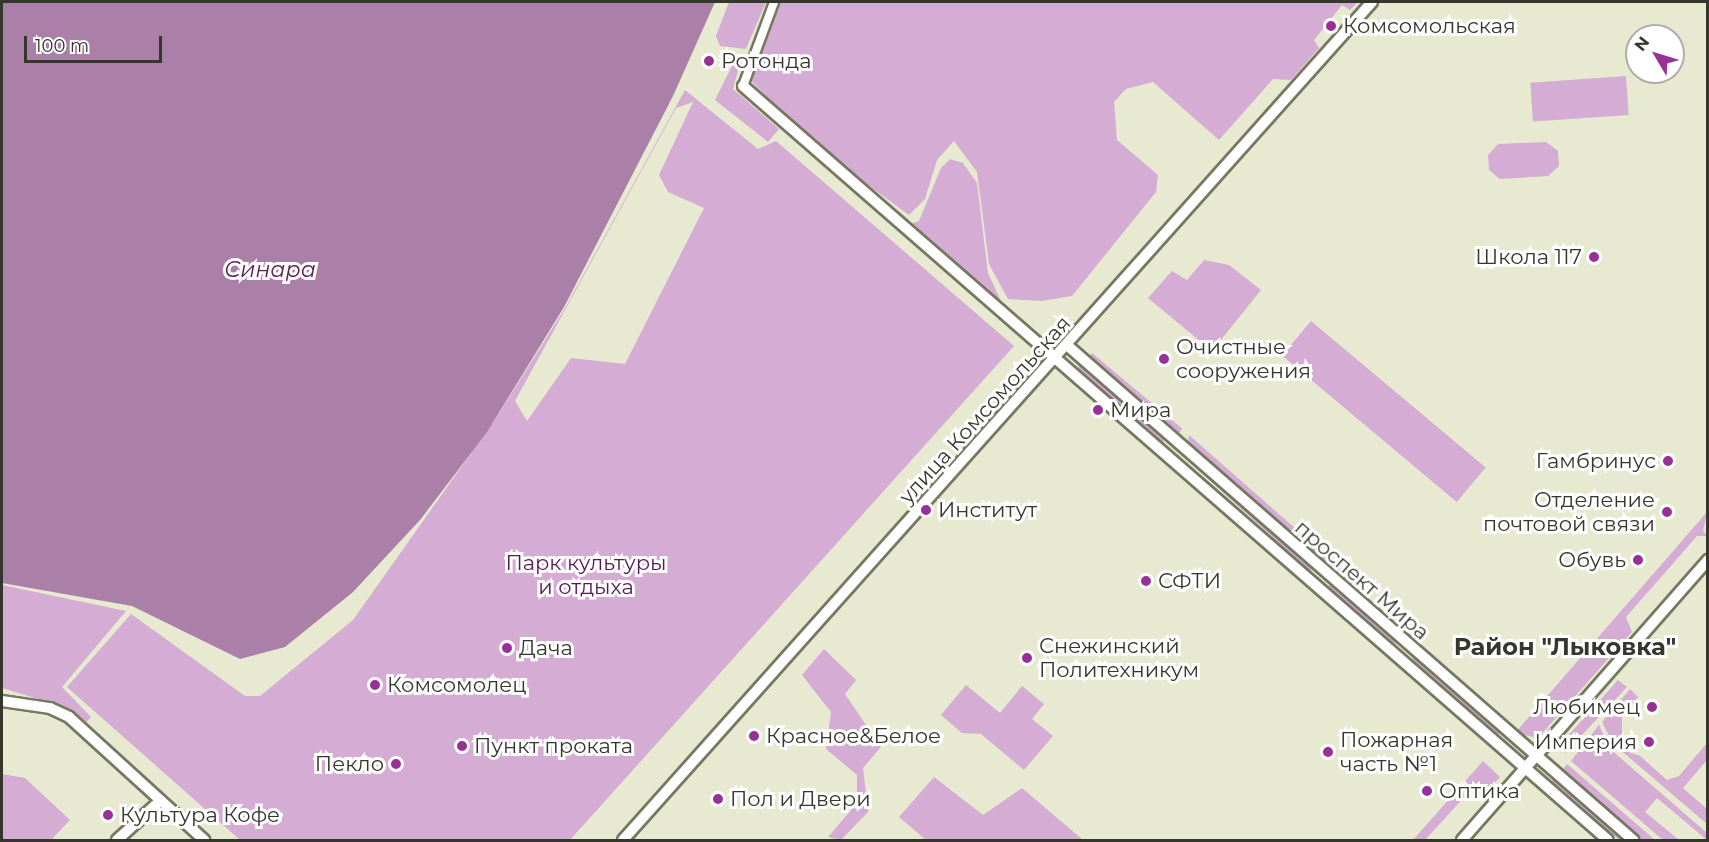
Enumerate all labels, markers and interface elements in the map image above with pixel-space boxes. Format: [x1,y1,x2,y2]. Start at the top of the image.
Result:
place label: Комсомольская [1343,13,1516,39]
marker: Комсомольская [1324,19,1338,33]
scale bar [27,24,165,62]
north arrow [1625,24,1685,84]
text: N [1631,33,1653,55]
text: 100 m [35,35,89,57]
place label: Ротонда [721,48,811,74]
marker: Ротонда [702,54,716,68]
place label: Школа 117 [1475,244,1582,270]
marker: Школа 117 [1587,250,1601,264]
water label: Синара [224,257,316,283]
street label: улица Комсомольская [894,311,1076,509]
place label: Очистные сооружения [1176,334,1311,384]
marker: Очистные сооружения [1157,352,1171,366]
place label: Мира [1110,397,1171,423]
marker: Мира [1091,403,1105,417]
place label: Гамбринус [1536,448,1656,474]
marker: Гамбринус [1661,454,1675,468]
place label: Отделение почтовой связи [1483,487,1655,537]
place label: Институт [938,497,1037,523]
marker: Институт [919,503,933,517]
marker: Отделение почтовой связи [1660,505,1674,519]
street label: проспект Мира [1290,515,1434,645]
place label: Обувь [1558,547,1626,573]
park label: Парк культуры и отдыха [505,550,667,600]
marker: Обувь [1631,553,1645,567]
place label: СФТИ [1158,568,1221,594]
marker: СФТИ [1139,574,1153,588]
place label: Снежинский Политехникум [1039,633,1199,683]
district label: Район "Лыковка" [1454,633,1676,661]
place label: Дача [519,635,573,661]
marker: Дача [500,641,514,655]
marker: Снежинский Политехникум [1020,651,1034,665]
place label: Комсомолец [387,672,527,698]
marker: Комсомолец [368,678,382,692]
place label: Любимец [1533,694,1640,720]
marker: Любимец [1645,700,1659,714]
place label: Красное&Белое [766,723,941,749]
place label: Пожарная часть №1 [1340,727,1453,777]
marker: Красное&Белое [747,729,761,743]
place label: Империя [1534,729,1637,755]
place label: Пункт проката [474,733,633,759]
marker: Империя [1642,735,1656,749]
marker: Пункт проката [455,739,469,753]
marker: Пожарная часть №1 [1321,745,1335,759]
place label: Пекло [315,751,384,777]
marker: Пекло [389,757,403,771]
place label: Оптика [1439,778,1520,804]
marker: Оптика [1420,784,1434,798]
place label: Пол и Двери [730,786,871,812]
marker: Пол и Двери [711,792,725,806]
place label: Культура Кофе [120,802,280,828]
marker: Культура Кофе [101,808,115,822]

